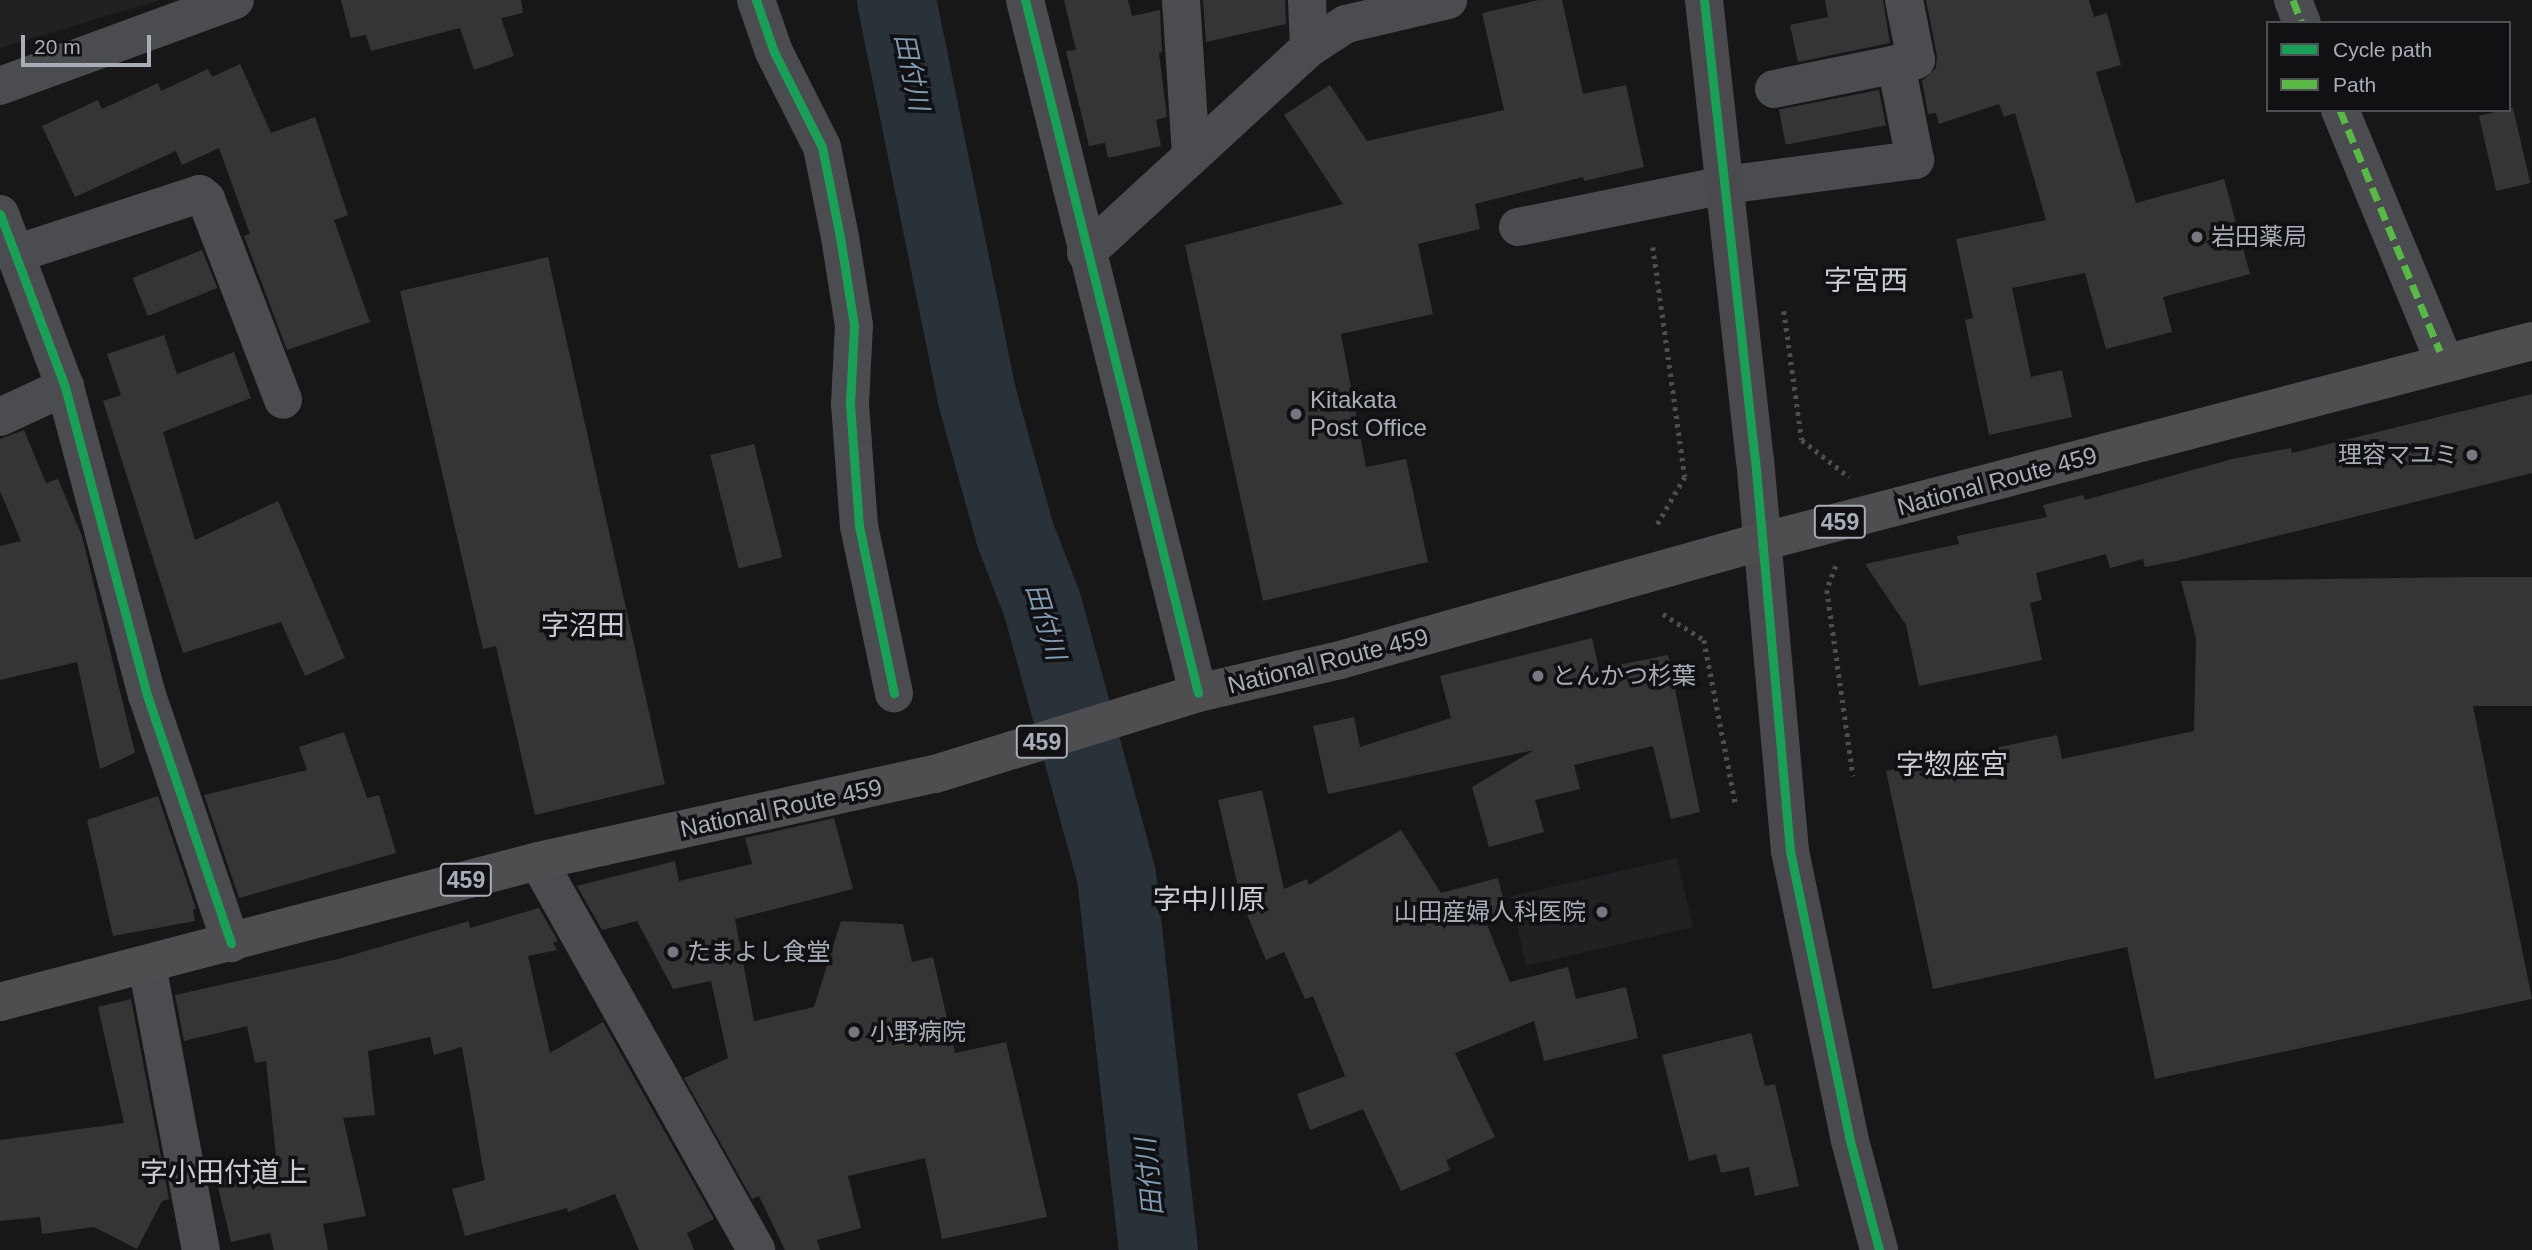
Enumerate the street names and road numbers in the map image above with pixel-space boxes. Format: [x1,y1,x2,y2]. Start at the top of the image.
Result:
street label: National Route 459 [1894,441,2100,521]
road number: 459 [1814,502,1866,542]
street label: National Route 459 [1225,622,1431,700]
road number: 459 [1016,722,1068,762]
street label: National Route 459 [678,773,884,843]
road number: 459 [440,860,492,900]

